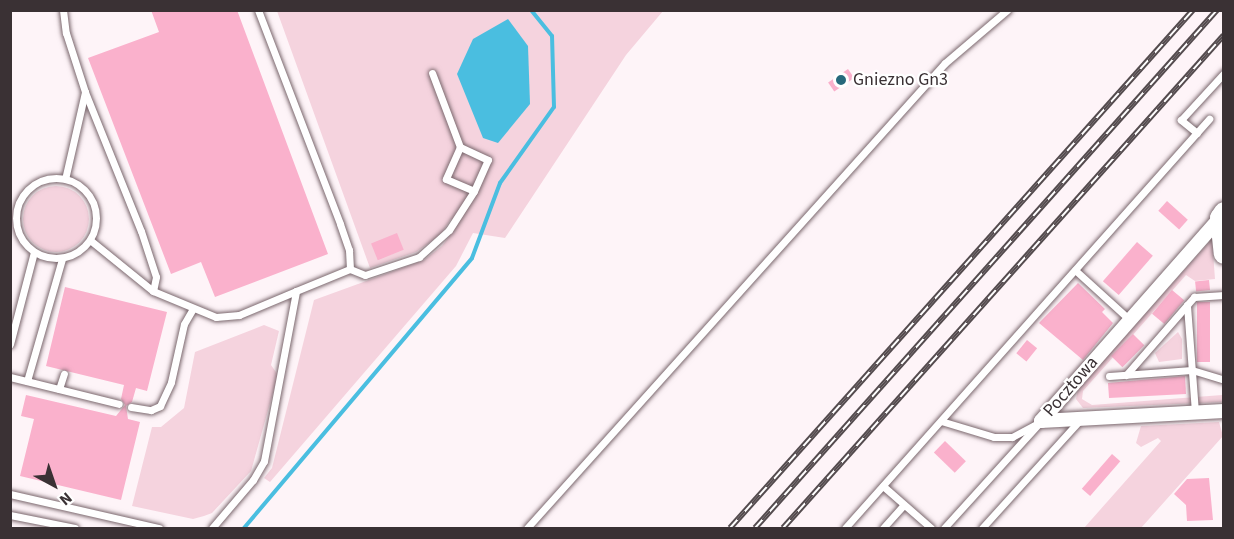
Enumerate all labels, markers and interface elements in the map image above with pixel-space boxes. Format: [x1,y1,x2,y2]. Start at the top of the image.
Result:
place label: Gniezno Gn3 [853,69,948,91]
marker: Gniezno Gn3 [834,73,848,87]
street label: Pocztowa [1039,352,1103,422]
north arrow [24,455,84,515]
text: N [54,487,77,511]

